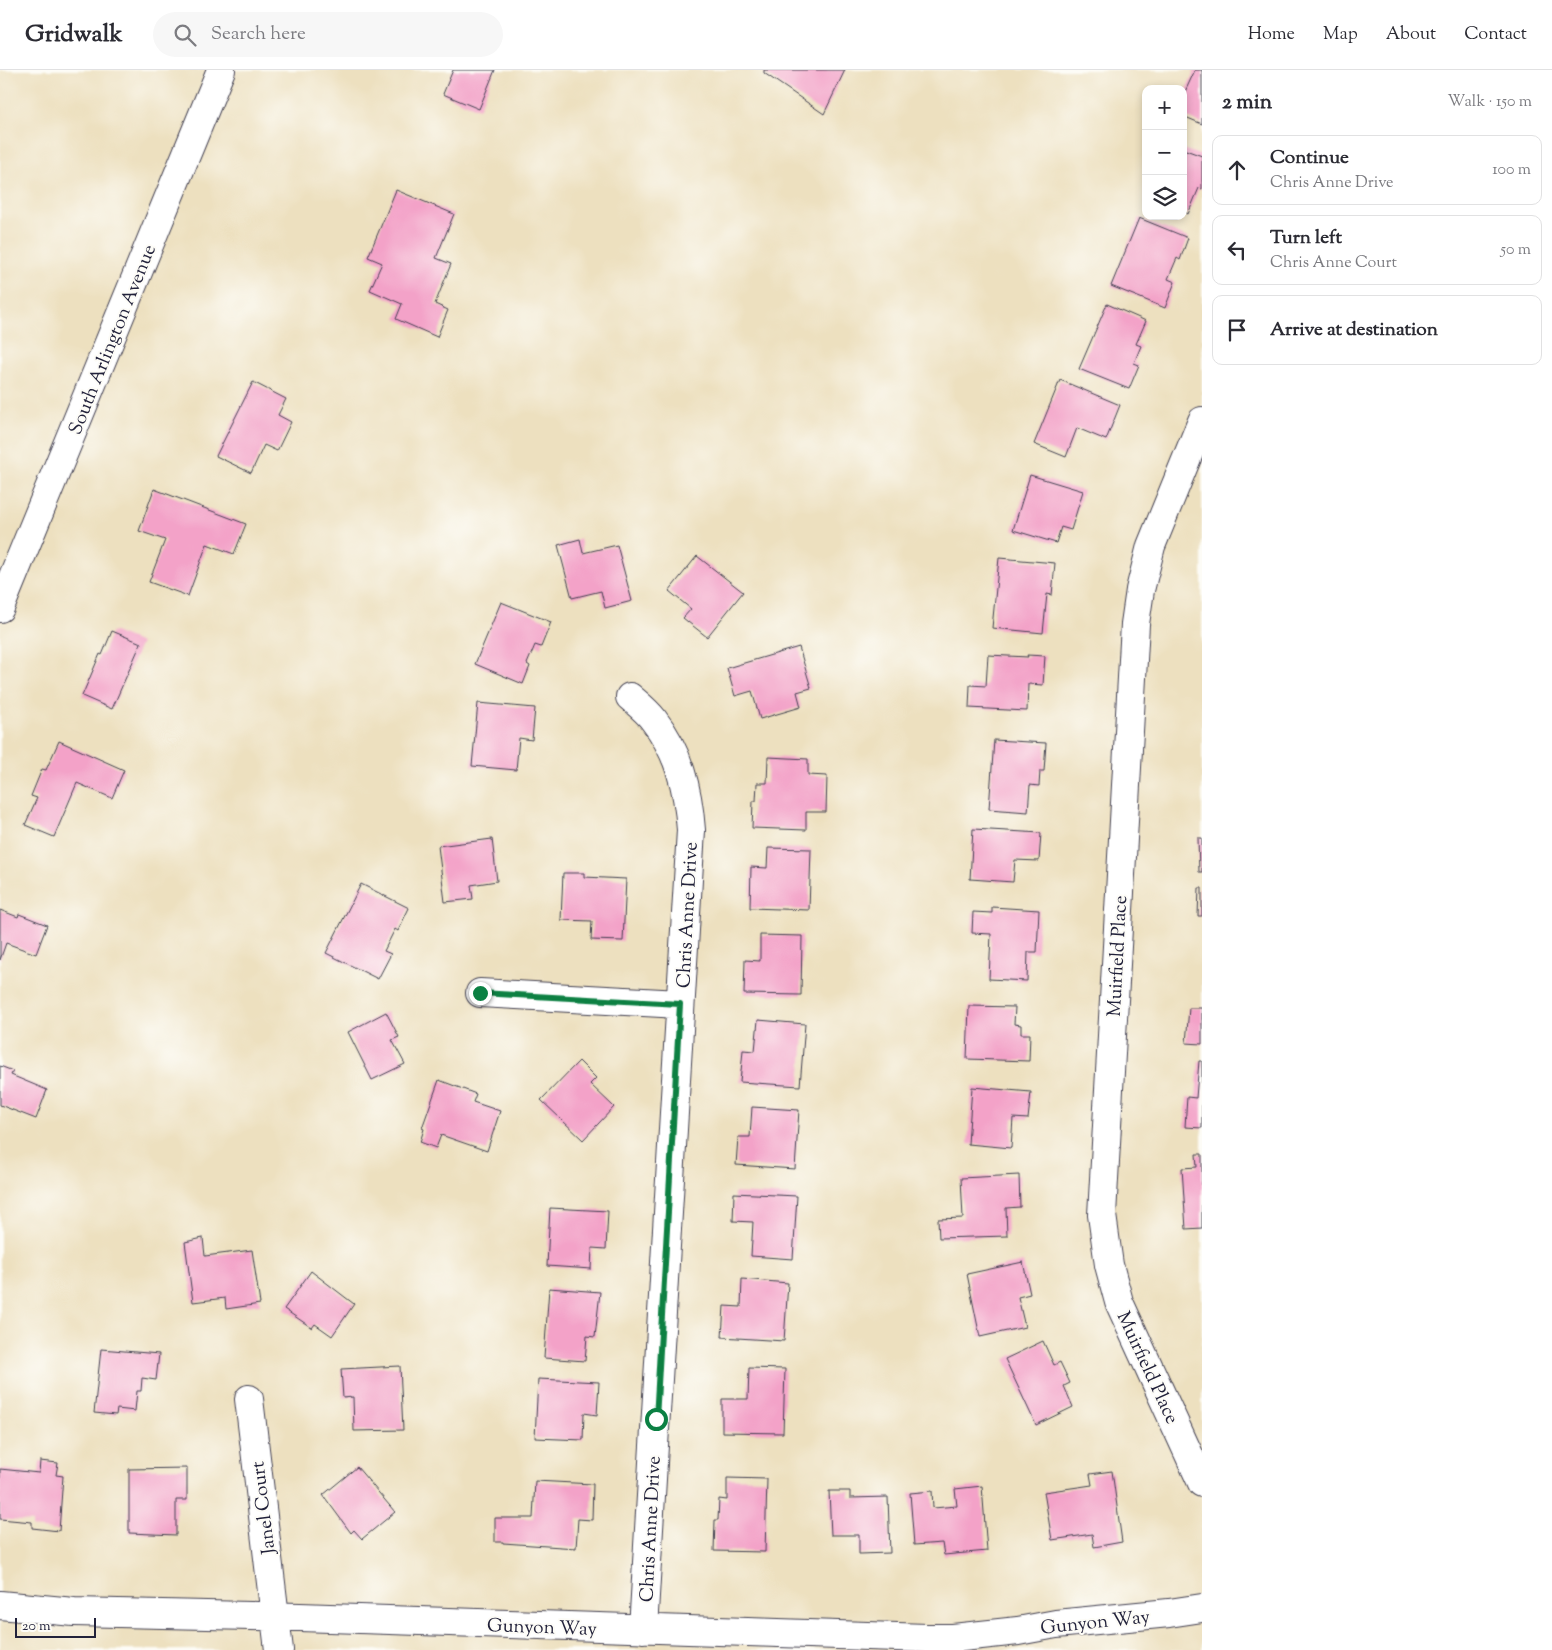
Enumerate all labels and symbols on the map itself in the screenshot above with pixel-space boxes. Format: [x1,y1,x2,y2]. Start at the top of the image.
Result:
street label: South Arlington Avenue [63,241,164,439]
street label: Chris Anne Drive [671,841,706,989]
street label: Muirfield Place [1102,895,1135,1017]
route end [469,982,492,1005]
street label: Muirfield Place [1109,1307,1185,1429]
route start [645,1408,668,1431]
street label: Chris Anne Drive [634,1455,669,1603]
street label: Janel Court [245,1459,284,1557]
street label: Gunyon Way [1039,1604,1152,1643]
street label: Gunyon Way [487,1613,598,1644]
scale bar [15,1615,96,1638]

